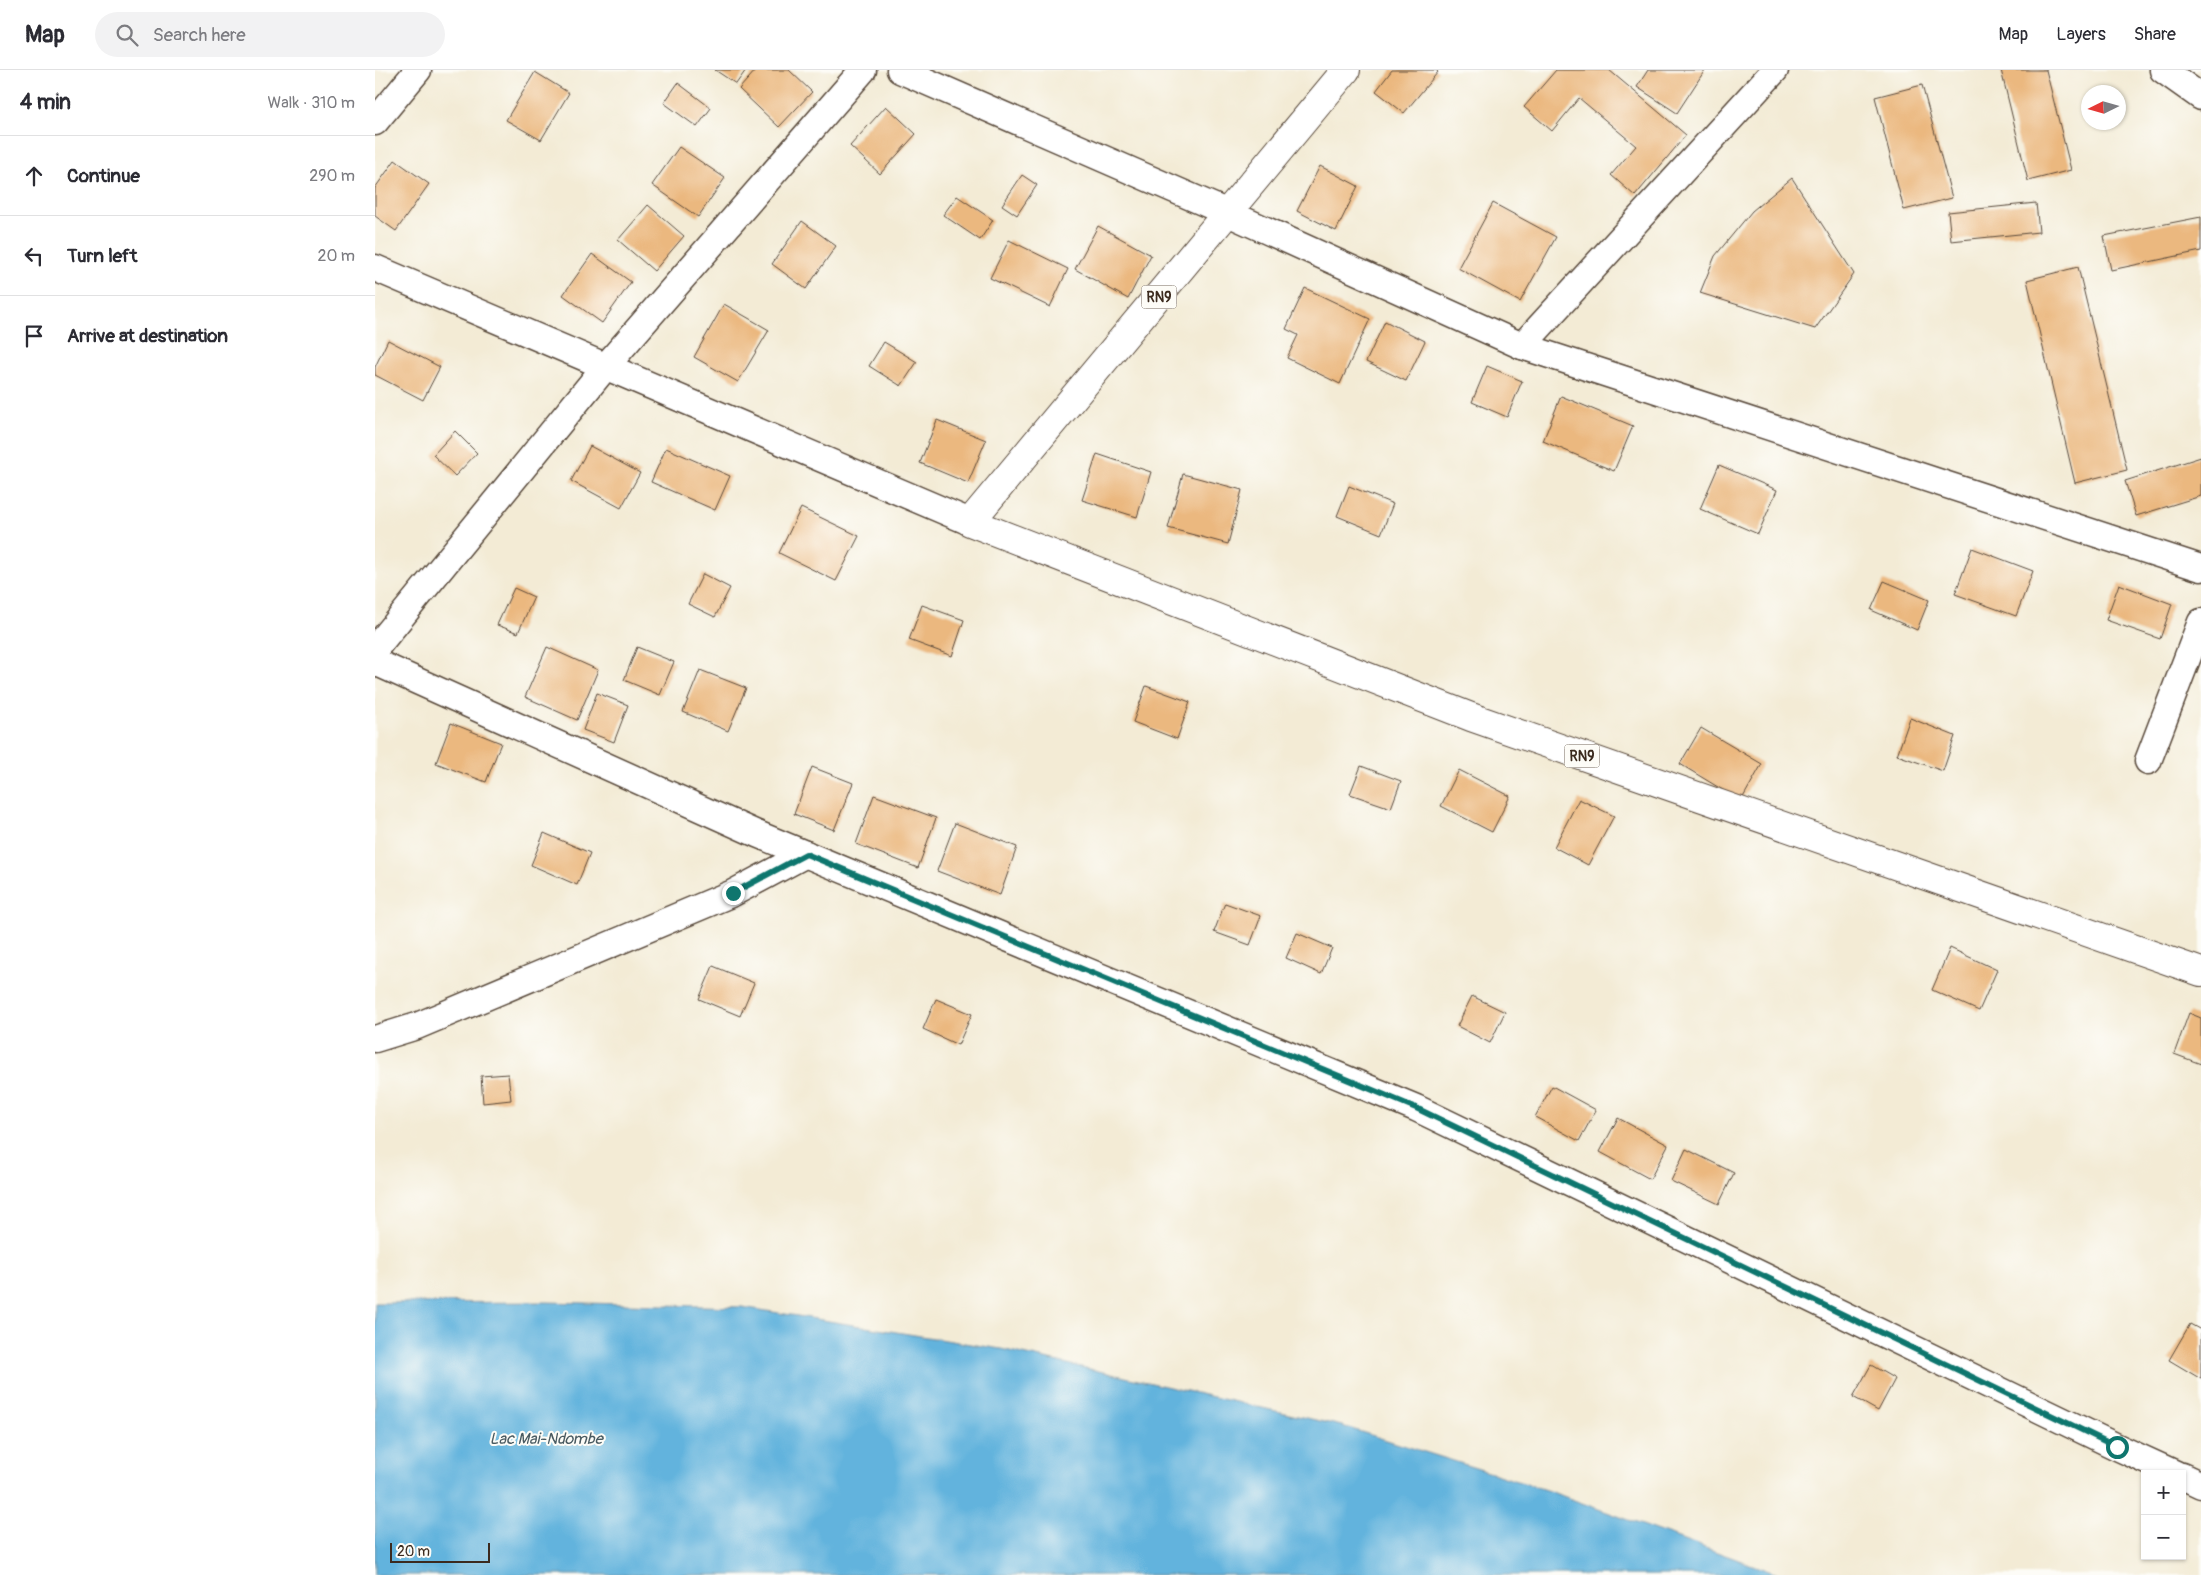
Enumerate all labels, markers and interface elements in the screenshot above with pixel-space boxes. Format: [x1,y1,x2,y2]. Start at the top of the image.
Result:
search box [95,12,445,57]
text: Map [25,20,65,49]
icon: search [113,21,141,49]
text: Search here [153,23,246,47]
text: Map [1999,23,2028,46]
text: Layers [2056,23,2106,46]
text: Share [2134,23,2176,46]
north arrow [2081,85,2126,130]
text: 4 min [20,89,71,116]
text: Walk · 310 m [268,93,355,113]
icon: ahead [20,162,48,190]
text: Continue [67,164,140,188]
text: 290 m [309,166,355,186]
icon: left [20,242,48,270]
text: Turn left [67,244,137,268]
text: 20 m [317,246,355,266]
road number: RN9 [1141,286,1177,308]
icon: arrive [20,322,48,350]
text: Arrive at destination [67,324,228,348]
road number: RN9 [1565,744,1599,768]
route end [722,882,745,905]
water label: Lac Mai-Ndombe [489,1429,605,1449]
route start [2106,1436,2129,1459]
map controls [2141,1470,2186,1560]
button: + [2141,1470,2186,1515]
button: − [2141,1515,2186,1560]
scale bar [390,1540,490,1563]
text: 20 m [397,1543,430,1560]

